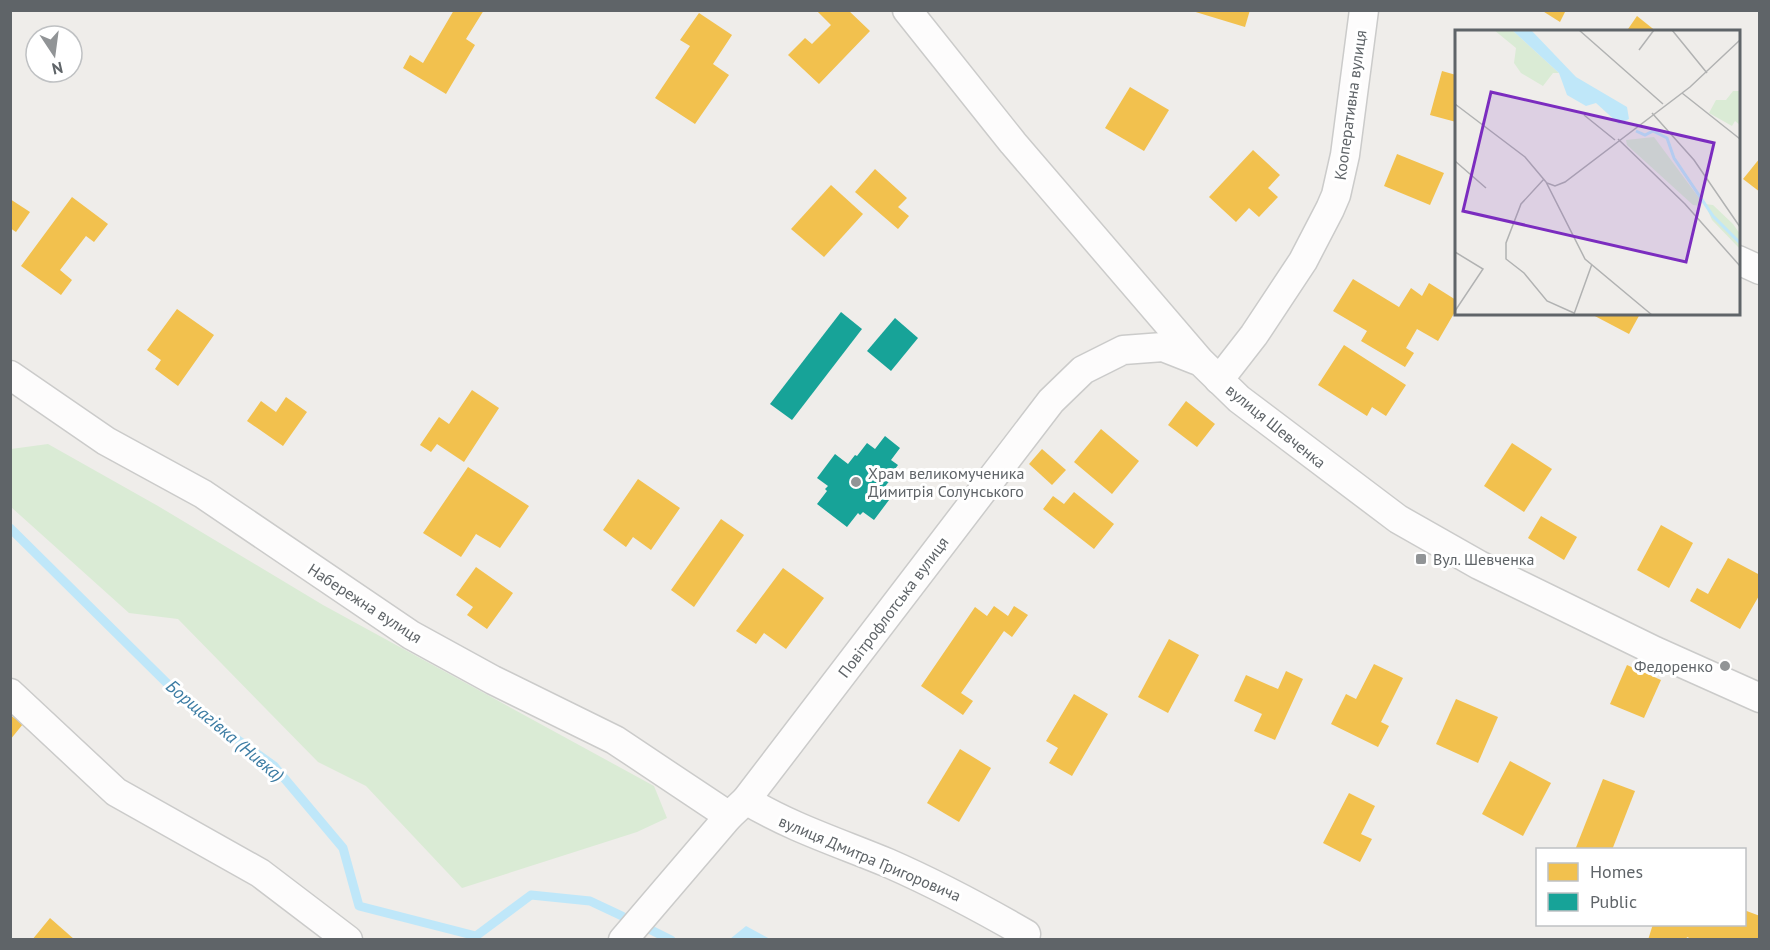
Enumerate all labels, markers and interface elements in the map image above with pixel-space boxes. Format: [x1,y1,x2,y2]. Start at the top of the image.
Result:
north arrow [24,24,84,84]
street label: Кооперативна вулиця [1330,29,1370,181]
inset map [1455,30,1740,315]
text: N [50,58,65,80]
street label: вулиця Шевченка [1222,380,1330,472]
place label: Храм великомученика Димитрія Солунського [868,463,1024,501]
marker: Храм великомученика Димитрія Солунського [849,475,863,489]
street label: Повітрофлотська вулиця [834,533,952,681]
place label: Вул. Шевченка [1433,549,1534,569]
marker: Вул. Шевченка [1414,552,1428,566]
street label: Набережна вулиця [304,559,426,647]
place label: Федоренко [1634,656,1713,676]
marker: Федоренко [1718,659,1732,673]
water label: Борщагівка (Нивка) [162,675,289,787]
street label: вулиця Дмитра Григоровича [776,811,964,905]
legend [1536,848,1746,926]
text: Homes [1590,860,1643,883]
text: Public [1590,890,1637,913]

